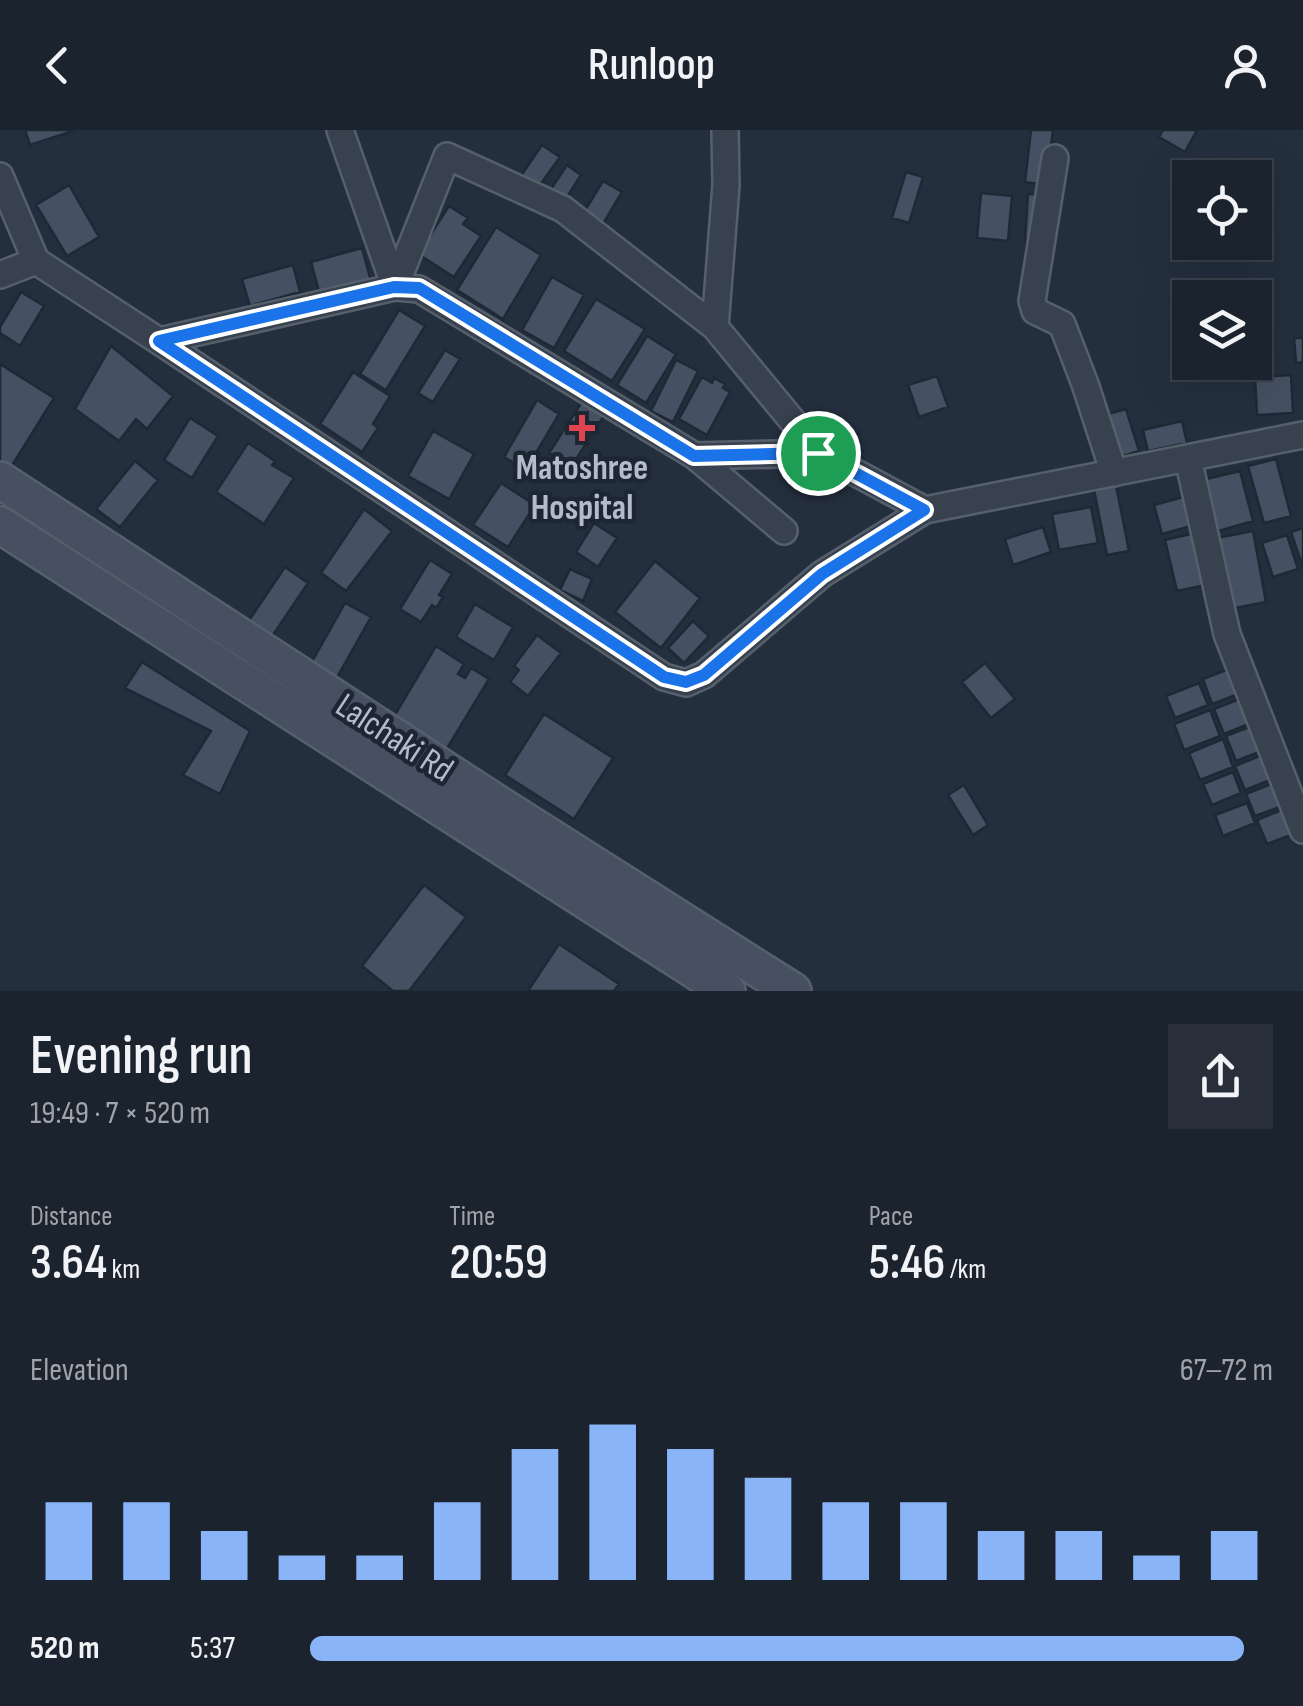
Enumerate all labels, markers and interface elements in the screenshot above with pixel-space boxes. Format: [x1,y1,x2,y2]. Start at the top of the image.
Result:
icon: back [30,38,85,93]
text: Runloop [588,38,715,93]
icon: person [1218,38,1273,93]
map controls [1172,160,1272,380]
button: locate [1172,160,1272,260]
button: layers [1172,280,1272,380]
pin [776,411,861,496]
marker: Matoshree Hospital [569,415,595,441]
icon: arrive [791,426,846,481]
place label: Matoshree Hospital [516,447,648,530]
street label: Lalchaki Rd [327,685,461,792]
text: Evening run [30,1023,253,1090]
button: share [1168,1024,1273,1129]
text: 19:49 · 7 × 520 m [30,1094,210,1133]
text: Distance [30,1200,113,1233]
text: Time [449,1200,495,1233]
text: Pace [869,1200,913,1233]
text: 3.64 [30,1233,107,1293]
text: 20:59 [449,1233,548,1293]
text: 5:46 [869,1233,945,1293]
text: km [107,1253,140,1286]
text: /km [945,1253,986,1286]
text: Elevation [30,1351,129,1390]
text: 67–72 m [1180,1351,1273,1390]
text: 520 m [30,1629,100,1668]
text: 5:37 [190,1629,235,1668]

